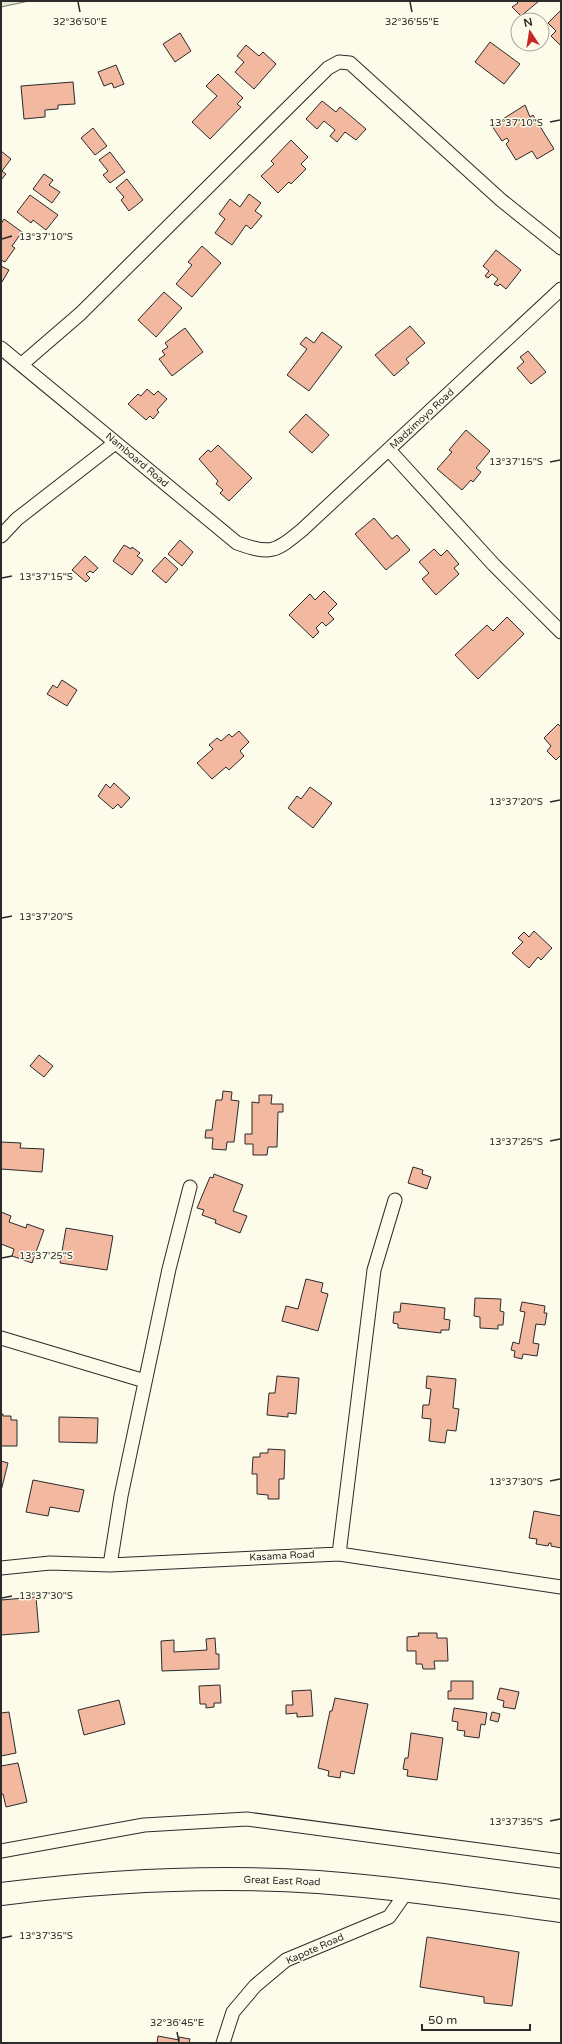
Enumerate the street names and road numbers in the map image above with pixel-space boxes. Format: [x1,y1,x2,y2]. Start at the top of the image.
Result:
street label: Madzimoyo Road [387,386,457,452]
street label: Namboard Road [103,430,171,490]
street label: Kasama Road [249,1548,315,1564]
street label: Great East Road [243,1874,321,1888]
street label: Kapote Road [284,1931,346,1967]

